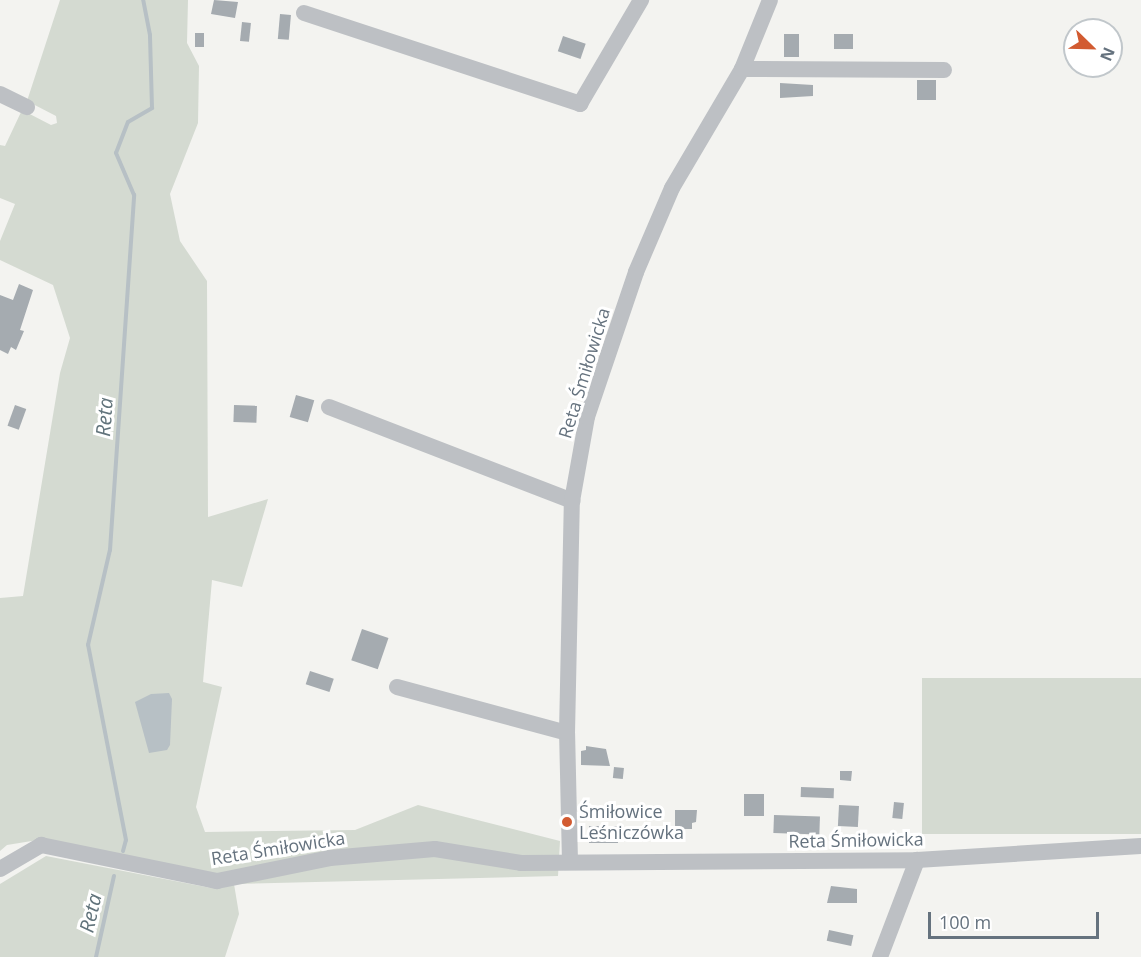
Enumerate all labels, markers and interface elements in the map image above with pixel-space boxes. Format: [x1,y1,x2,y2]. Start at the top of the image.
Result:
north arrow [1063,18,1123,78]
text: N [1095,44,1120,65]
street label: Reta Śmiłowicka [554,305,614,441]
water label: Reta [91,397,117,437]
place label: Śmiłowice Leśniczówka [579,801,684,844]
marker: Śmiłowice Leśniczówka [560,815,574,829]
street label: Reta Śmiłowicka [209,827,347,869]
street label: Reta Śmiłowicka [788,828,924,852]
water label: Reta [74,891,106,935]
scale bar [931,900,1102,938]
text: 100 m [939,910,991,934]

